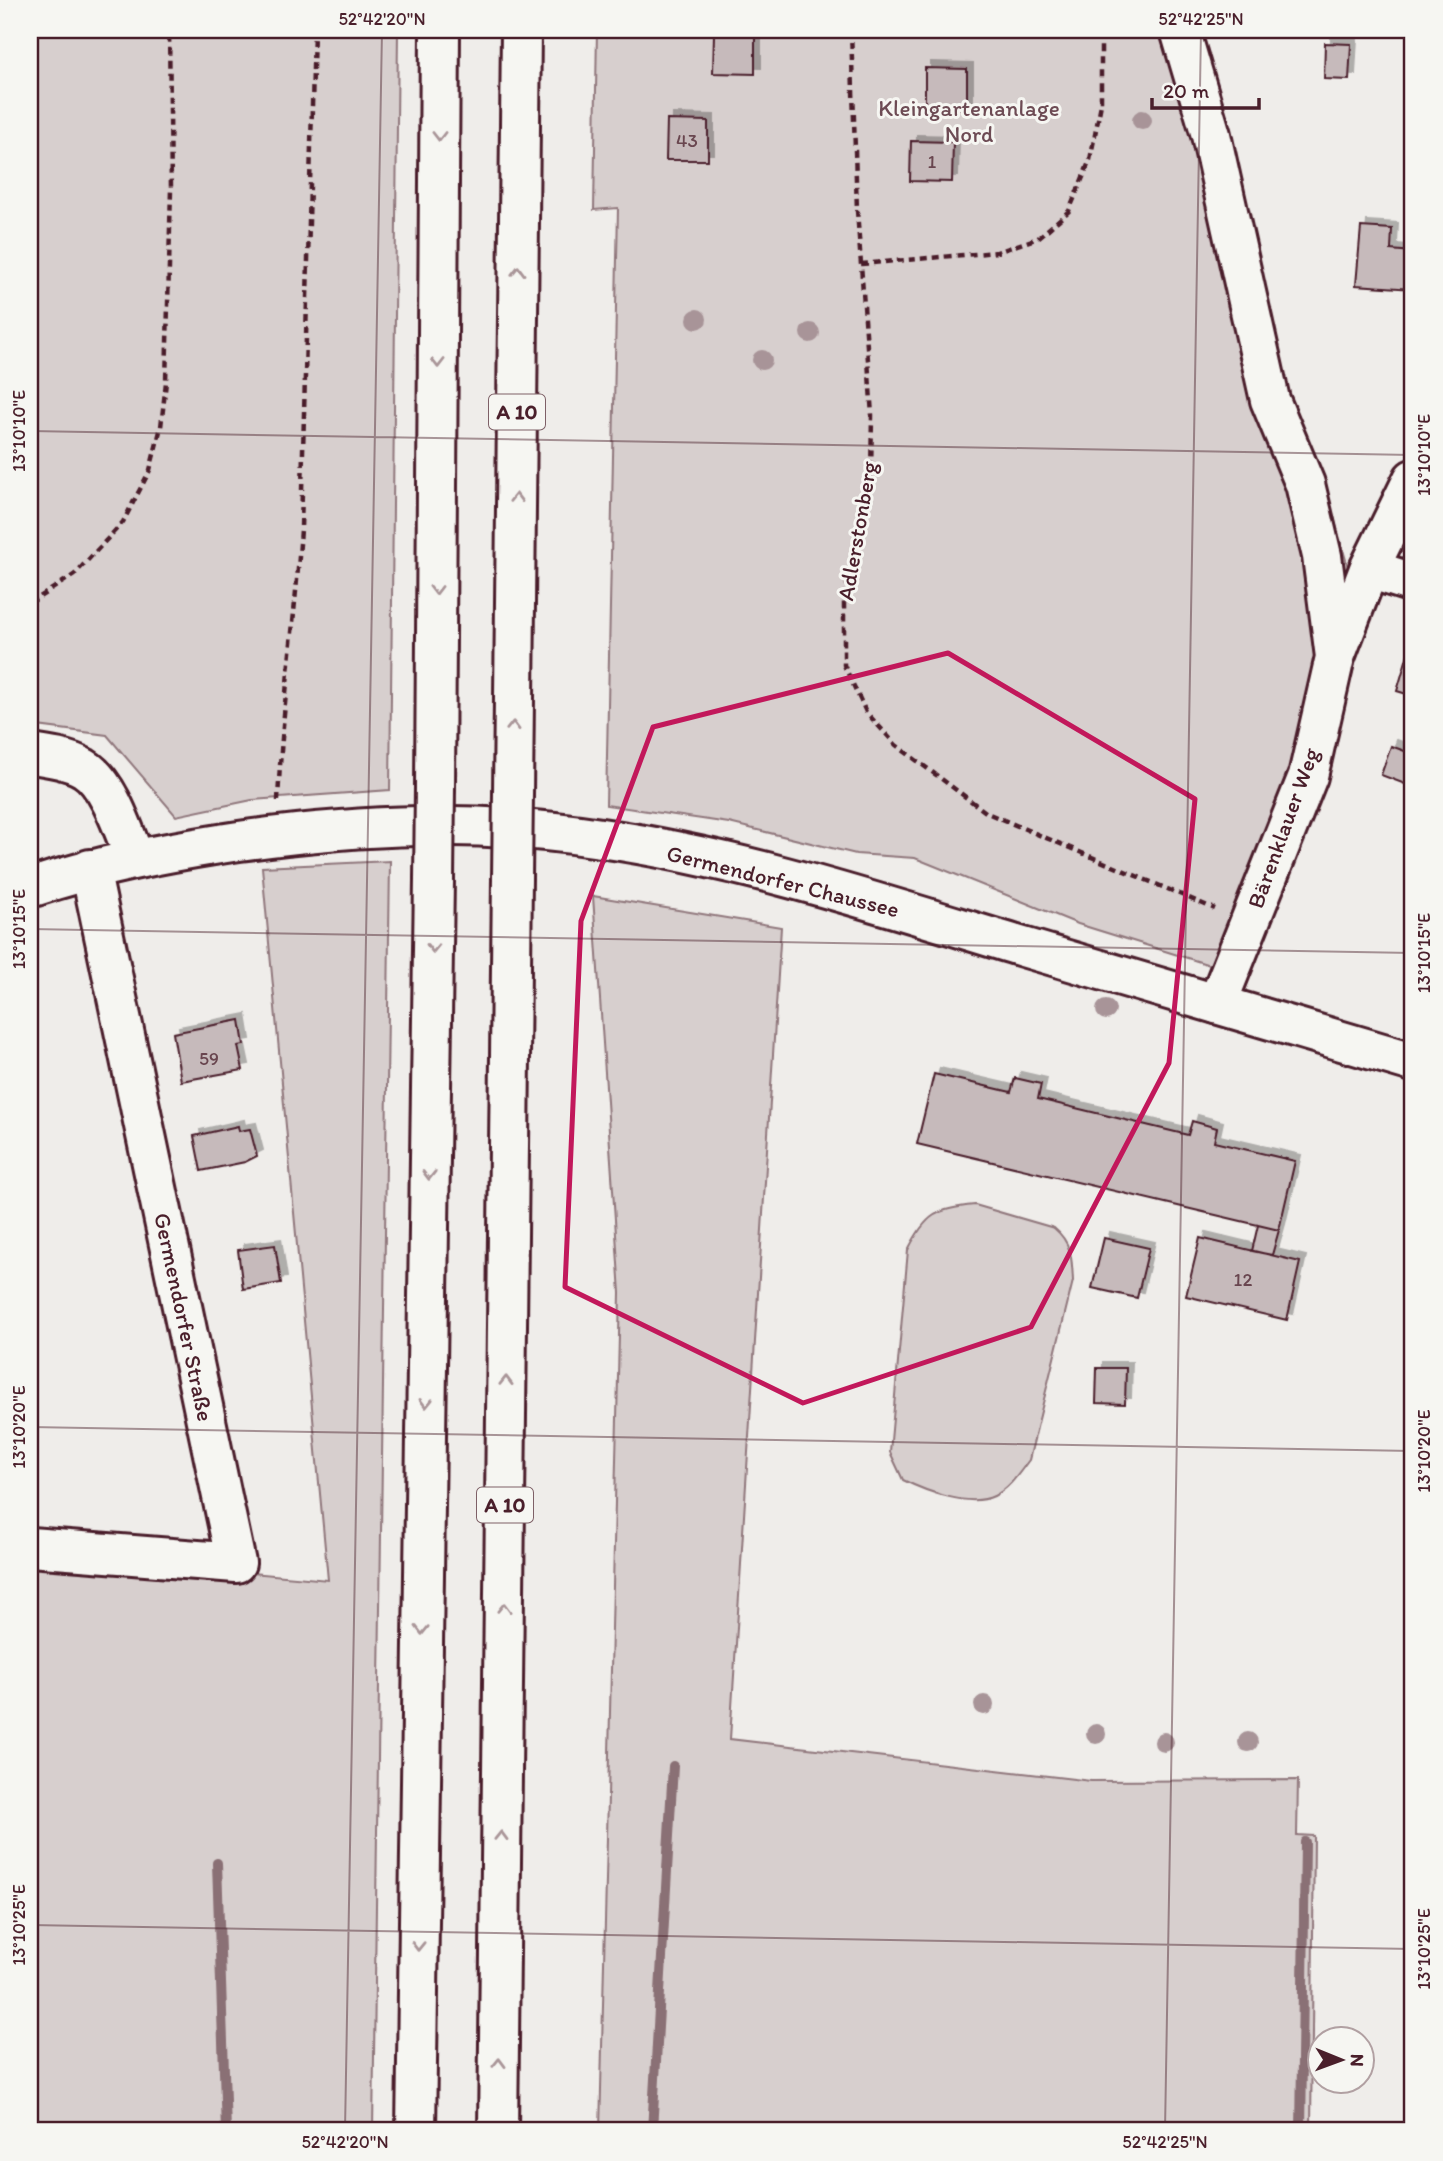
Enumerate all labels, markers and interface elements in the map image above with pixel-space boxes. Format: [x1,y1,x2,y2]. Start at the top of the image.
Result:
text: 52°42'20"N [338,8,426,30]
text: 52°42'25"N [1158,8,1244,30]
scale bar [1152,66,1259,110]
text: 20 m [1163,78,1210,103]
park label: Kleingartenanlage Nord [878,94,1060,148]
house number: 43 [676,129,698,152]
one-way arrow [431,131,447,141]
house number: 1 [928,150,937,173]
one-way arrow [511,265,526,276]
one-way arrow [430,358,446,369]
text: 13°10'10"E [8,390,30,472]
road number: A 10 [489,394,545,430]
text: 13°10'10"E [1413,414,1435,496]
street label: Adlerstonberg [831,459,883,603]
one-way arrow [508,493,524,503]
one-way arrow [428,586,444,596]
one-way arrow [505,720,521,731]
street label: Bärenklauer Weg [1241,744,1325,912]
street label: Germendorfer Chaussee [664,839,902,923]
text: 13°10'15"E [8,889,30,969]
text: 13°10'15"E [1413,913,1435,993]
one-way arrow [425,943,441,954]
house number: 59 [199,1047,219,1070]
one-way arrow [422,1170,437,1181]
street label: Germendorfer Straße [148,1210,220,1424]
house number: 12 [1234,1268,1252,1291]
one-way arrow [498,1375,514,1385]
text: 13°10'20"E [8,1385,30,1469]
one-way arrow [418,1398,434,1408]
text: 13°10'20"E [1413,1409,1435,1493]
road number: A 10 [477,1488,533,1522]
one-way arrow [496,1602,512,1613]
one-way arrow [415,1625,430,1636]
one-way arrow [493,1830,509,1840]
text: 13°10'25"E [8,1884,30,1966]
text: 13°10'25"E [1413,1908,1435,1990]
one-way arrow [410,1941,426,1952]
north arrow [1306,2024,1376,2094]
text: N [1346,2054,1369,2067]
one-way arrow [491,2057,507,2068]
text: 52°42'20"N [301,2131,389,2153]
text: 52°42'25"N [1122,2131,1208,2153]

